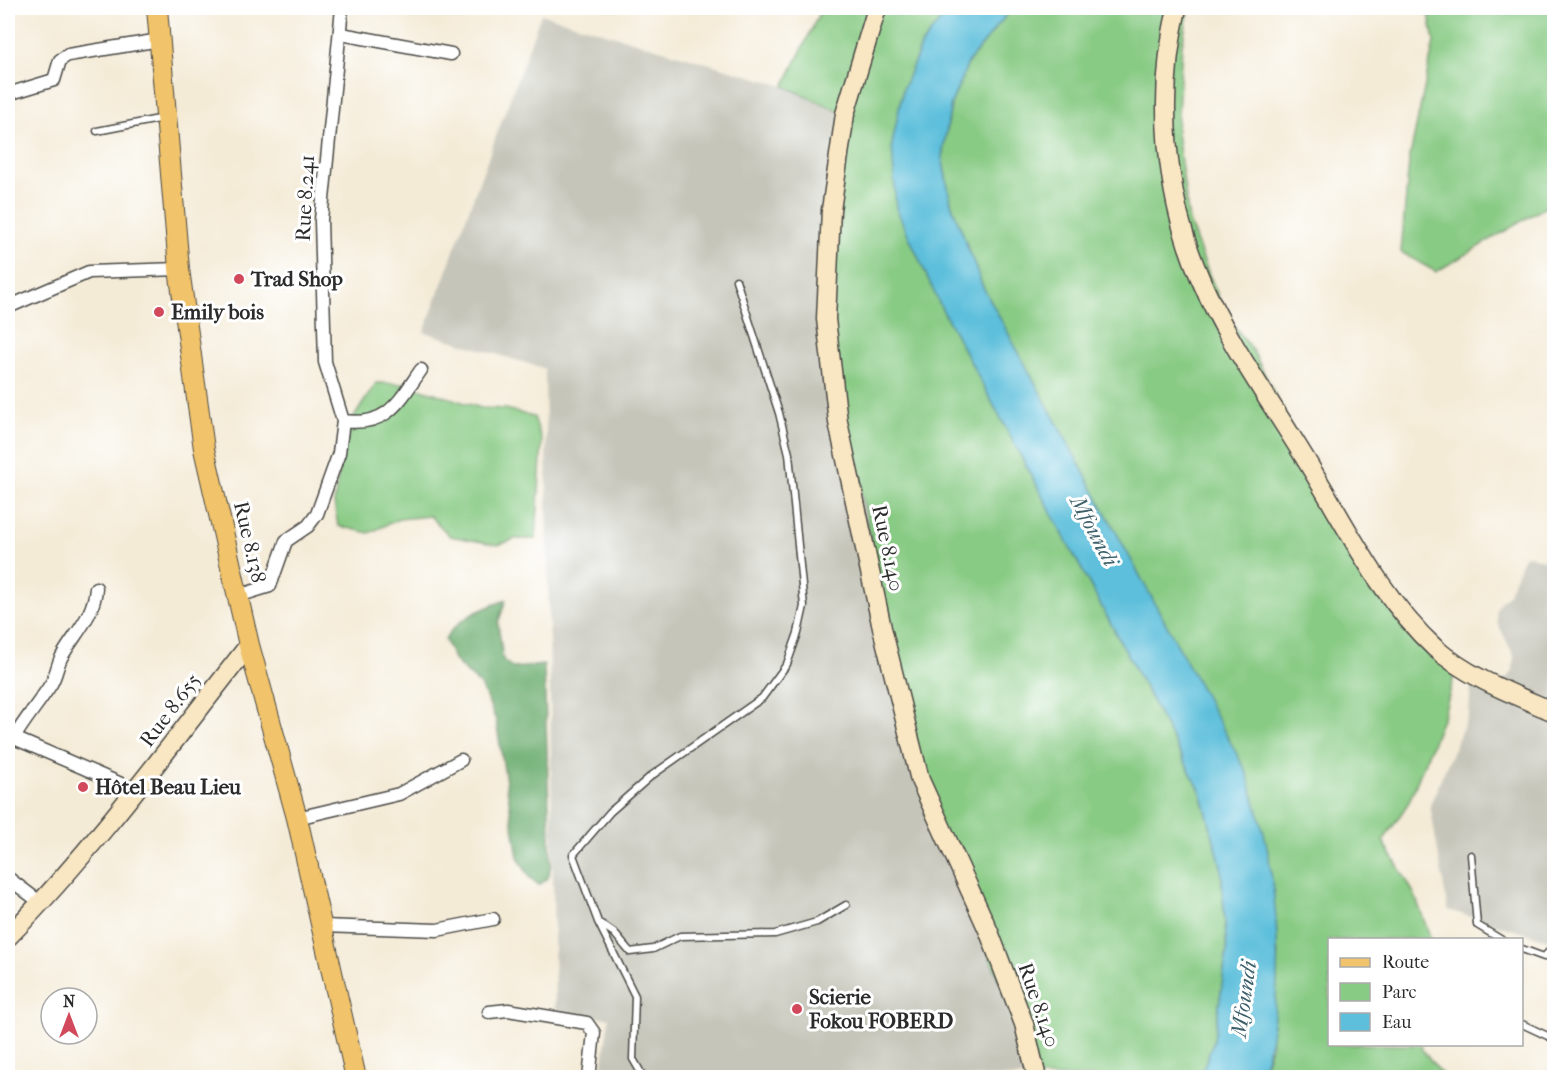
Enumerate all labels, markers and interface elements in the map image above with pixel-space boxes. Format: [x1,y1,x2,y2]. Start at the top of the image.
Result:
street label: Rue 8.241 [291,154,319,242]
place label: Trad Shop [250,267,343,291]
marker: Trad Shop [232,272,246,286]
place label: Emily bois [171,300,264,324]
marker: Emily bois [152,305,166,319]
water label: Mfoundi [1064,489,1124,572]
street label: Rue 8.138 [229,499,271,585]
street label: Rue 8.140 [867,503,909,593]
street label: Rue 8.655 [135,669,205,751]
place label: Hôtel Beau Lieu [95,775,241,799]
marker: Hôtel Beau Lieu [76,780,90,794]
legend [1328,938,1523,1046]
text: Route [1382,952,1429,973]
water label: Mfoundi [1226,958,1262,1041]
street label: Rue 8.140 [1013,960,1065,1050]
text: Parc [1382,982,1417,1003]
place label: Scierie Fokou FOBERD [808,985,953,1033]
north arrow [39,986,99,1046]
text: N [63,992,76,1011]
marker: Scierie Fokou FOBERD [790,1002,804,1016]
text: Eau [1382,1012,1411,1033]

